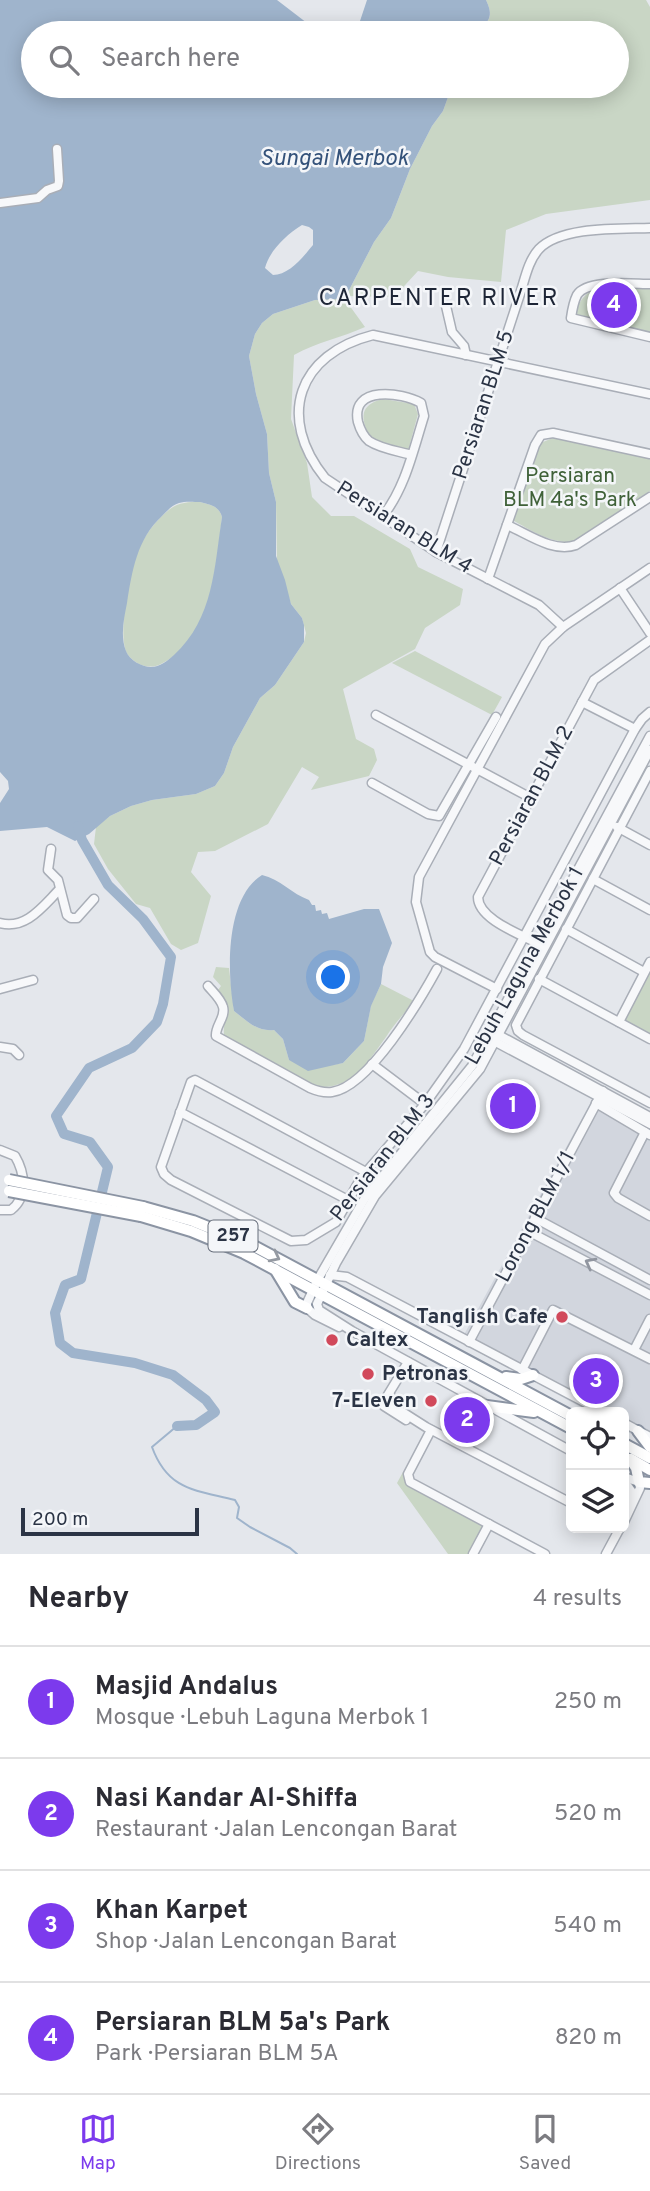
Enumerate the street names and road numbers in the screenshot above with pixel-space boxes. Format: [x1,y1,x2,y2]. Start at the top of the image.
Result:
street label: Persiaran BLM 5 [447,327,521,483]
street label: Persiaran BLM 4 [331,475,477,581]
street label: Persiaran BLM 2 [484,721,580,871]
street label: Lebuh Laguna Merbok 1 [459,862,591,1070]
street label: Persiaran BLM 3 [325,1089,441,1227]
street label: Lorong BLM 1/1 [490,1147,582,1287]
road number: 257 [208,1220,258,1252]

